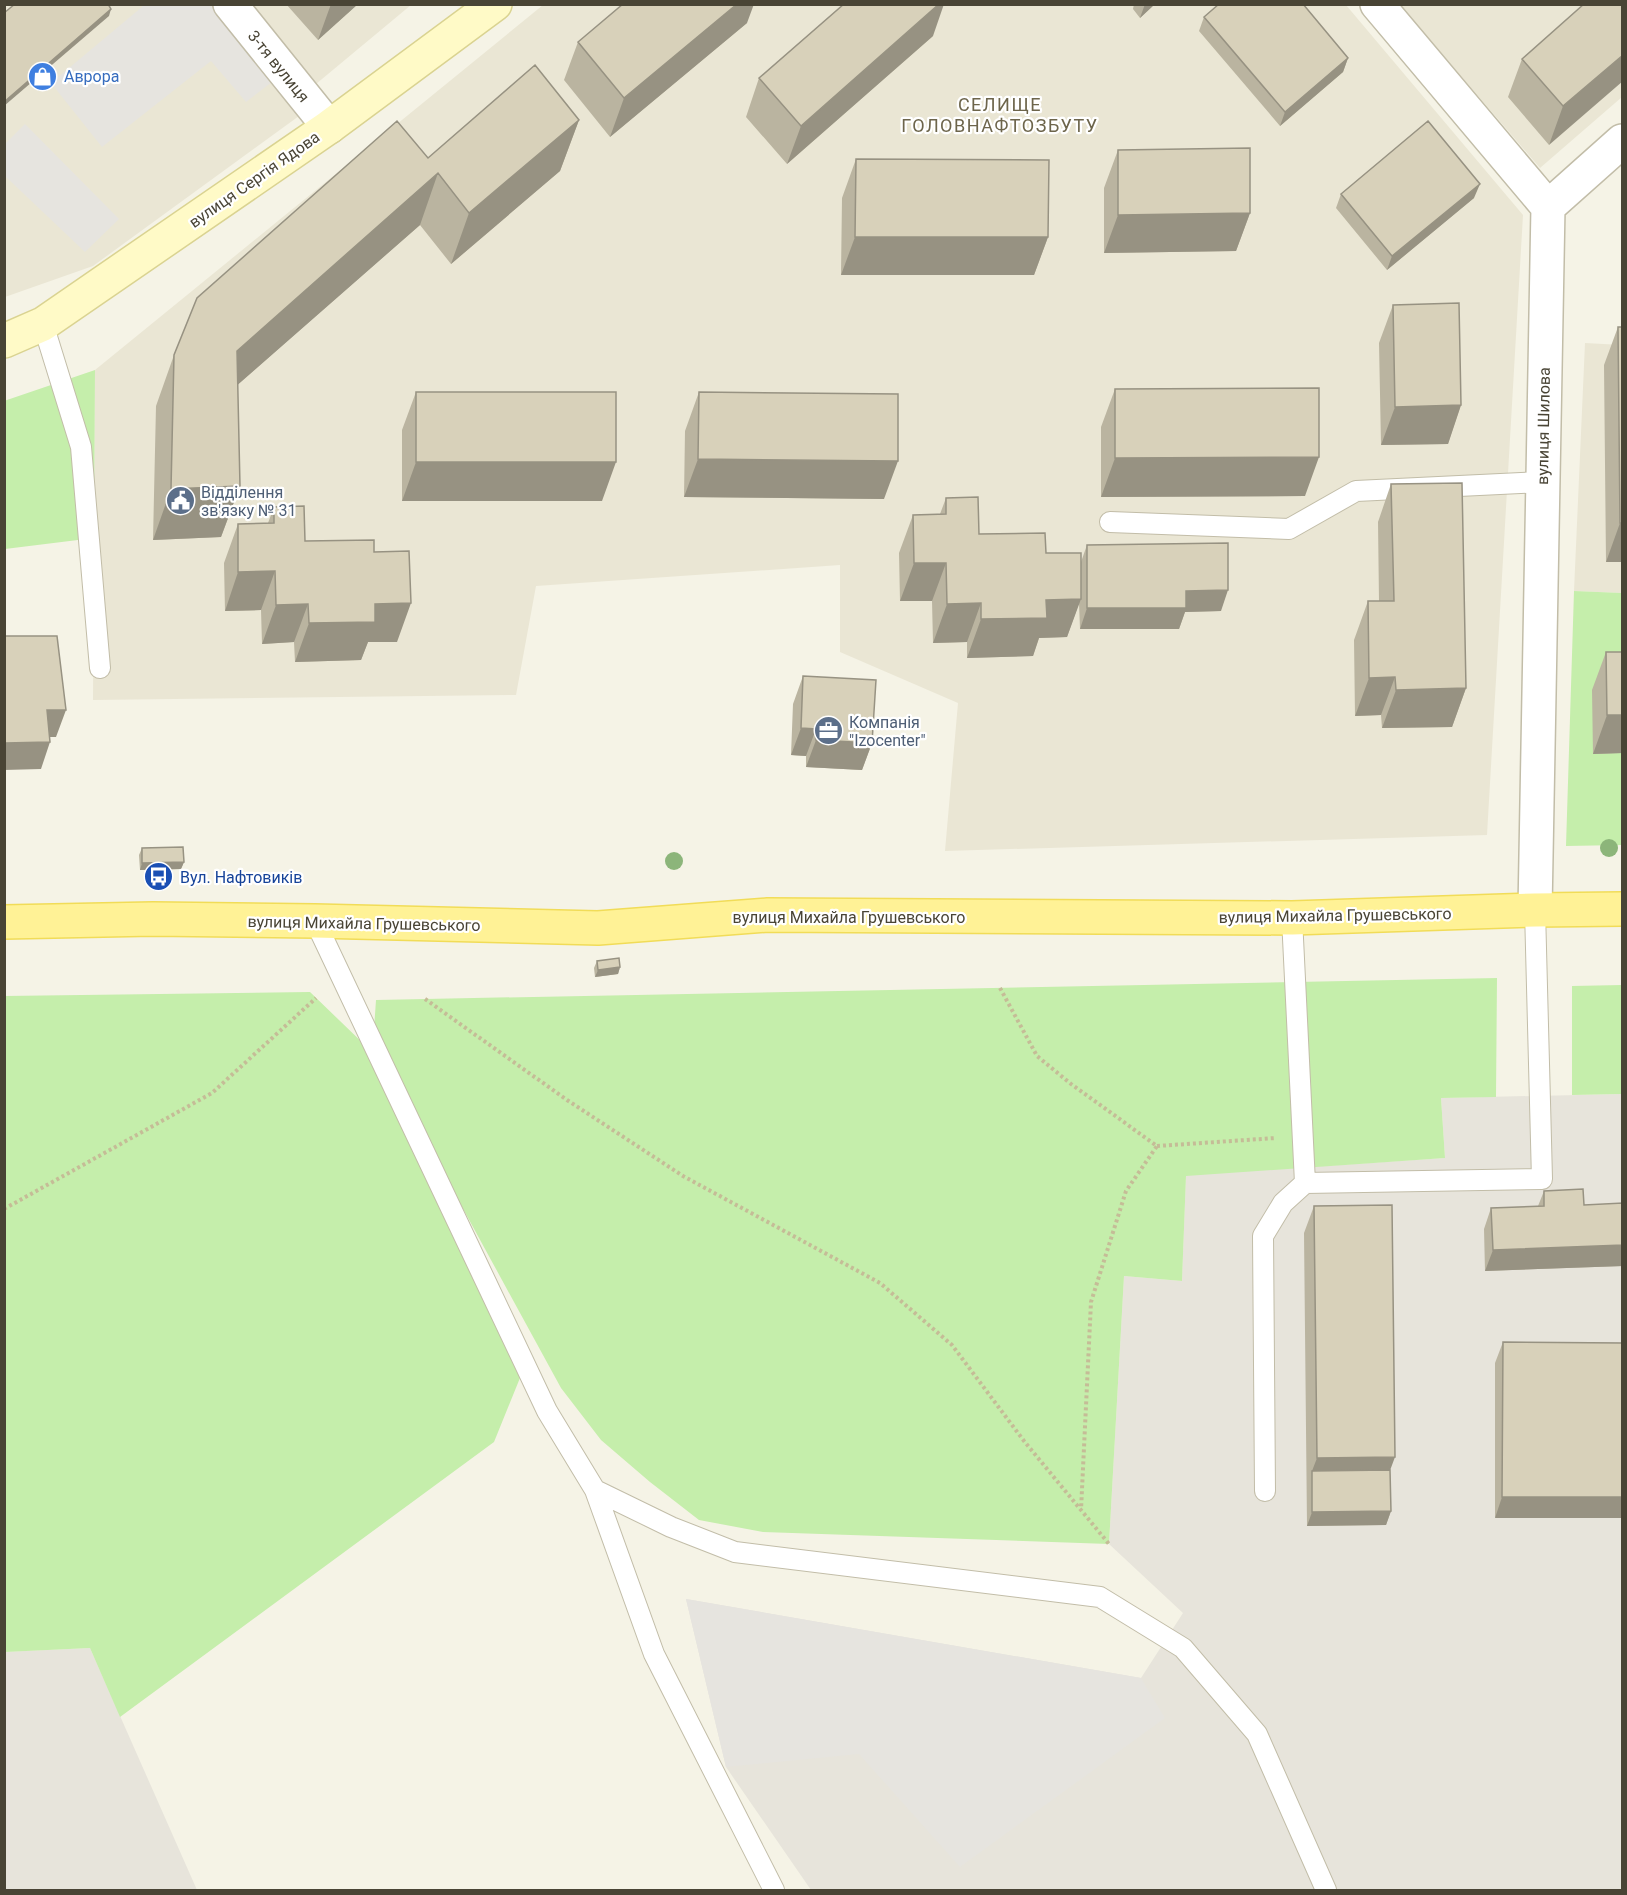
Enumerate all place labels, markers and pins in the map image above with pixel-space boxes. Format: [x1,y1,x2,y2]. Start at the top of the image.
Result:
shop icon: Аврора [27,60,59,92]
place label: Аврора [64,67,119,86]
place label: Відділення зв'язку № 31 [201,483,296,520]
public building icon: Відділення зв'язку № 31 [164,485,196,517]
place label: Компанія "Izocenter" [849,713,926,750]
office icon: Компанія "Izocenter" [812,715,844,747]
bus stop icon: Вул. Нафтовиків [143,861,175,893]
place label: Вул. Нафтовиків [180,868,302,887]

